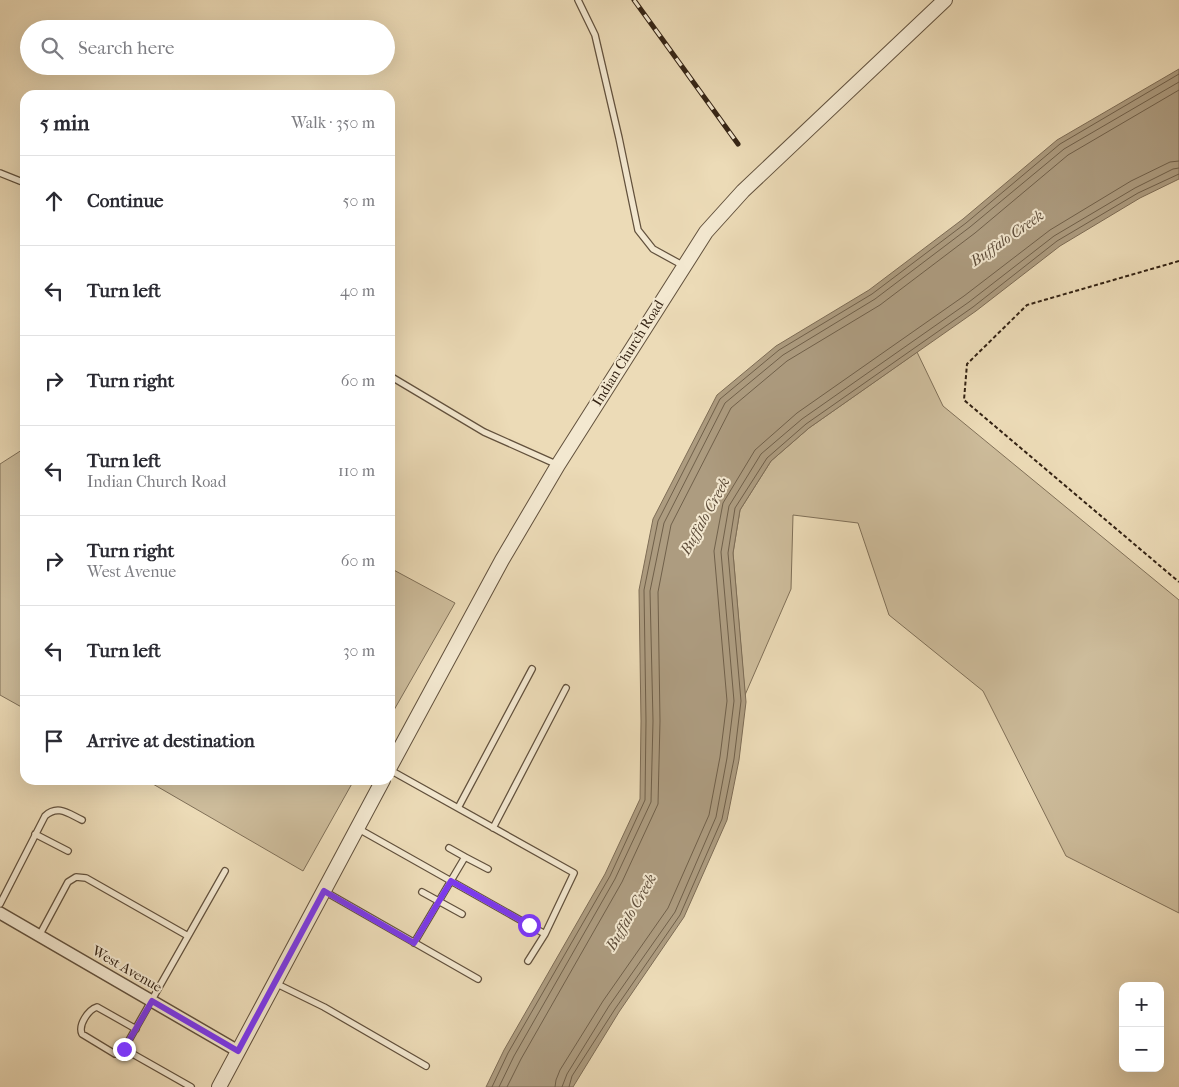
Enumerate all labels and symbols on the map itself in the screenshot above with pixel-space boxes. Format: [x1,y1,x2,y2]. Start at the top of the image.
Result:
water label: Buffalo Creek [966,206,1047,271]
street label: Indian Church Road [588,296,668,409]
water label: Buffalo Creek [676,474,734,559]
water label: Buffalo Creek [601,870,660,954]
route start [518,914,541,937]
street label: West Avenue [88,942,165,996]
route end [113,1038,136,1061]

